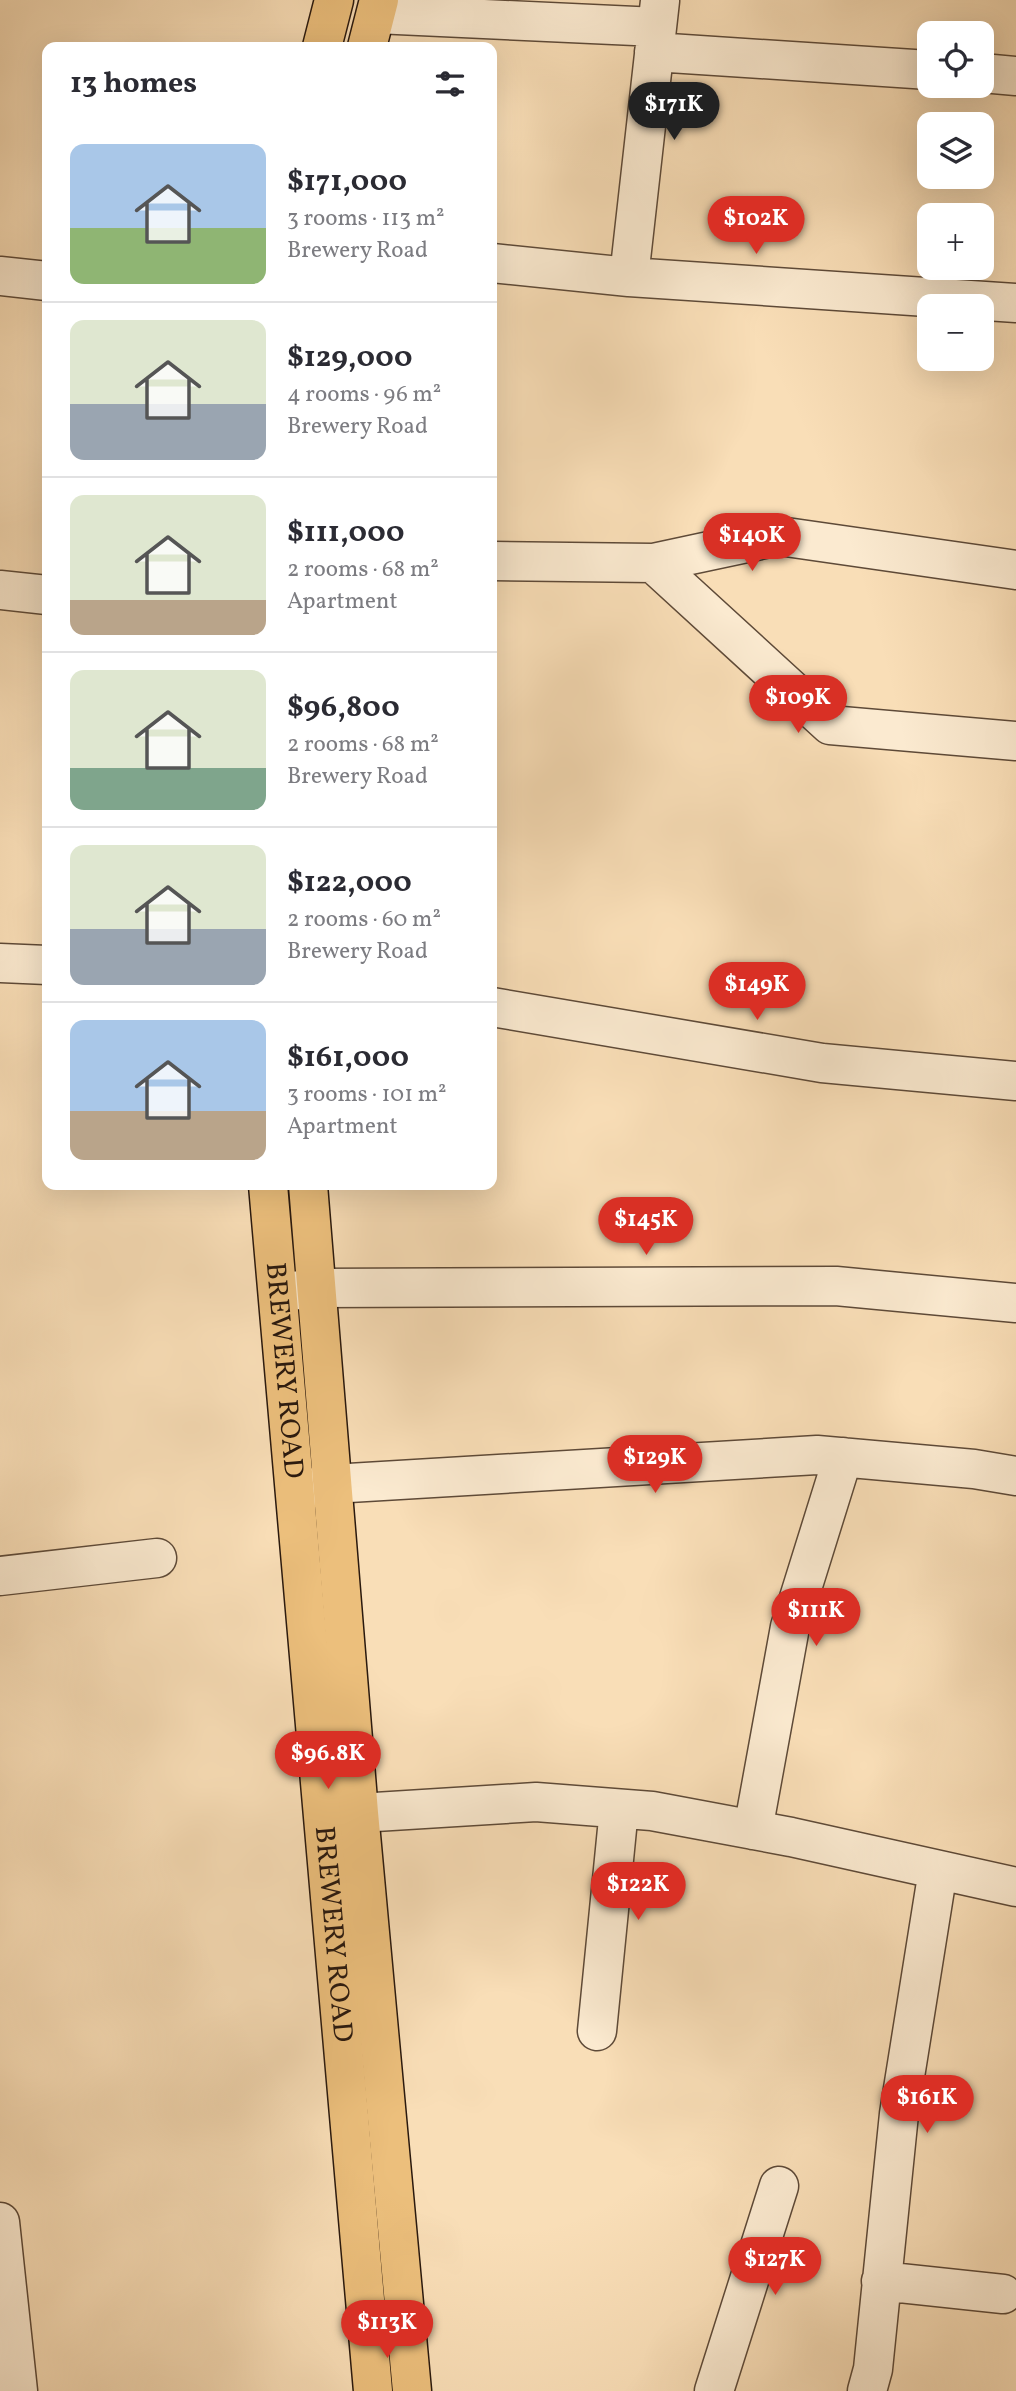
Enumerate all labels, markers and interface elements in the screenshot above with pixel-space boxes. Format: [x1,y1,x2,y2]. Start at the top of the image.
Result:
map controls [917,21,994,371]
button: locate [917,21,994,98]
text: 13 homes [70,63,197,105]
icon: filters [431,65,469,103]
pin: $171K [625,82,723,142]
text: $171K [645,89,703,121]
button: layers [917,112,994,189]
text: $171,000 [287,161,407,203]
icon: home [126,172,210,256]
pin: $102K [707,196,805,256]
text: 3 rooms · 113 m² [287,203,445,235]
text: $102K [724,203,788,235]
button: + [917,203,994,280]
text: Brewery Road [287,235,428,267]
button: − [917,294,994,371]
text: $129,000 [287,337,413,379]
icon: home [126,348,210,432]
text: 4 rooms · 96 m² [287,379,441,411]
text: Brewery Road [287,411,428,443]
text: $111,000 [287,512,405,554]
pin: $140K [703,514,801,573]
text: $140K [719,520,785,552]
icon: home [126,523,210,607]
text: 2 rooms · 68 m² [287,554,439,586]
text: Apartment [287,586,398,618]
pin: $109K [749,676,847,735]
text: $109K [765,682,831,714]
text: $96,800 [287,687,400,729]
icon: home [126,698,210,782]
text: 2 rooms · 68 m² [287,729,439,761]
text: Brewery Road [287,761,428,793]
text: $122,000 [287,862,412,904]
icon: home [126,873,210,957]
text: 2 rooms · 60 m² [287,904,441,936]
text: Brewery Road [287,936,428,968]
pin: $149K [708,962,806,1022]
text: $149K [725,969,789,1001]
text: $161,000 [287,1037,409,1079]
icon: home [126,1048,210,1132]
text: 3 rooms · 101 m² [287,1079,447,1111]
text: Apartment [287,1111,398,1143]
pin: $145K [597,1198,695,1257]
text: $145K [614,1204,678,1236]
street label: BREWERY ROAD [255,1261,313,1480]
pin: $129K [606,1436,704,1495]
text: $129K [623,1442,687,1474]
pin: $111K [767,1588,865,1648]
text: $111K [787,1595,845,1627]
pin: $96.8K [271,1732,385,1791]
text: $96.8K [291,1738,365,1770]
street label: BREWERY ROAD [304,1824,362,2044]
pin: $122K [589,1862,687,1922]
text: $122K [607,1869,669,1901]
pin: $161K [878,2076,976,2135]
text: $161K [897,2082,957,2114]
pin: $127K [726,2238,824,2297]
text: $127K [744,2244,806,2276]
pin: $113K [338,2300,436,2360]
text: $113K [357,2307,417,2339]

